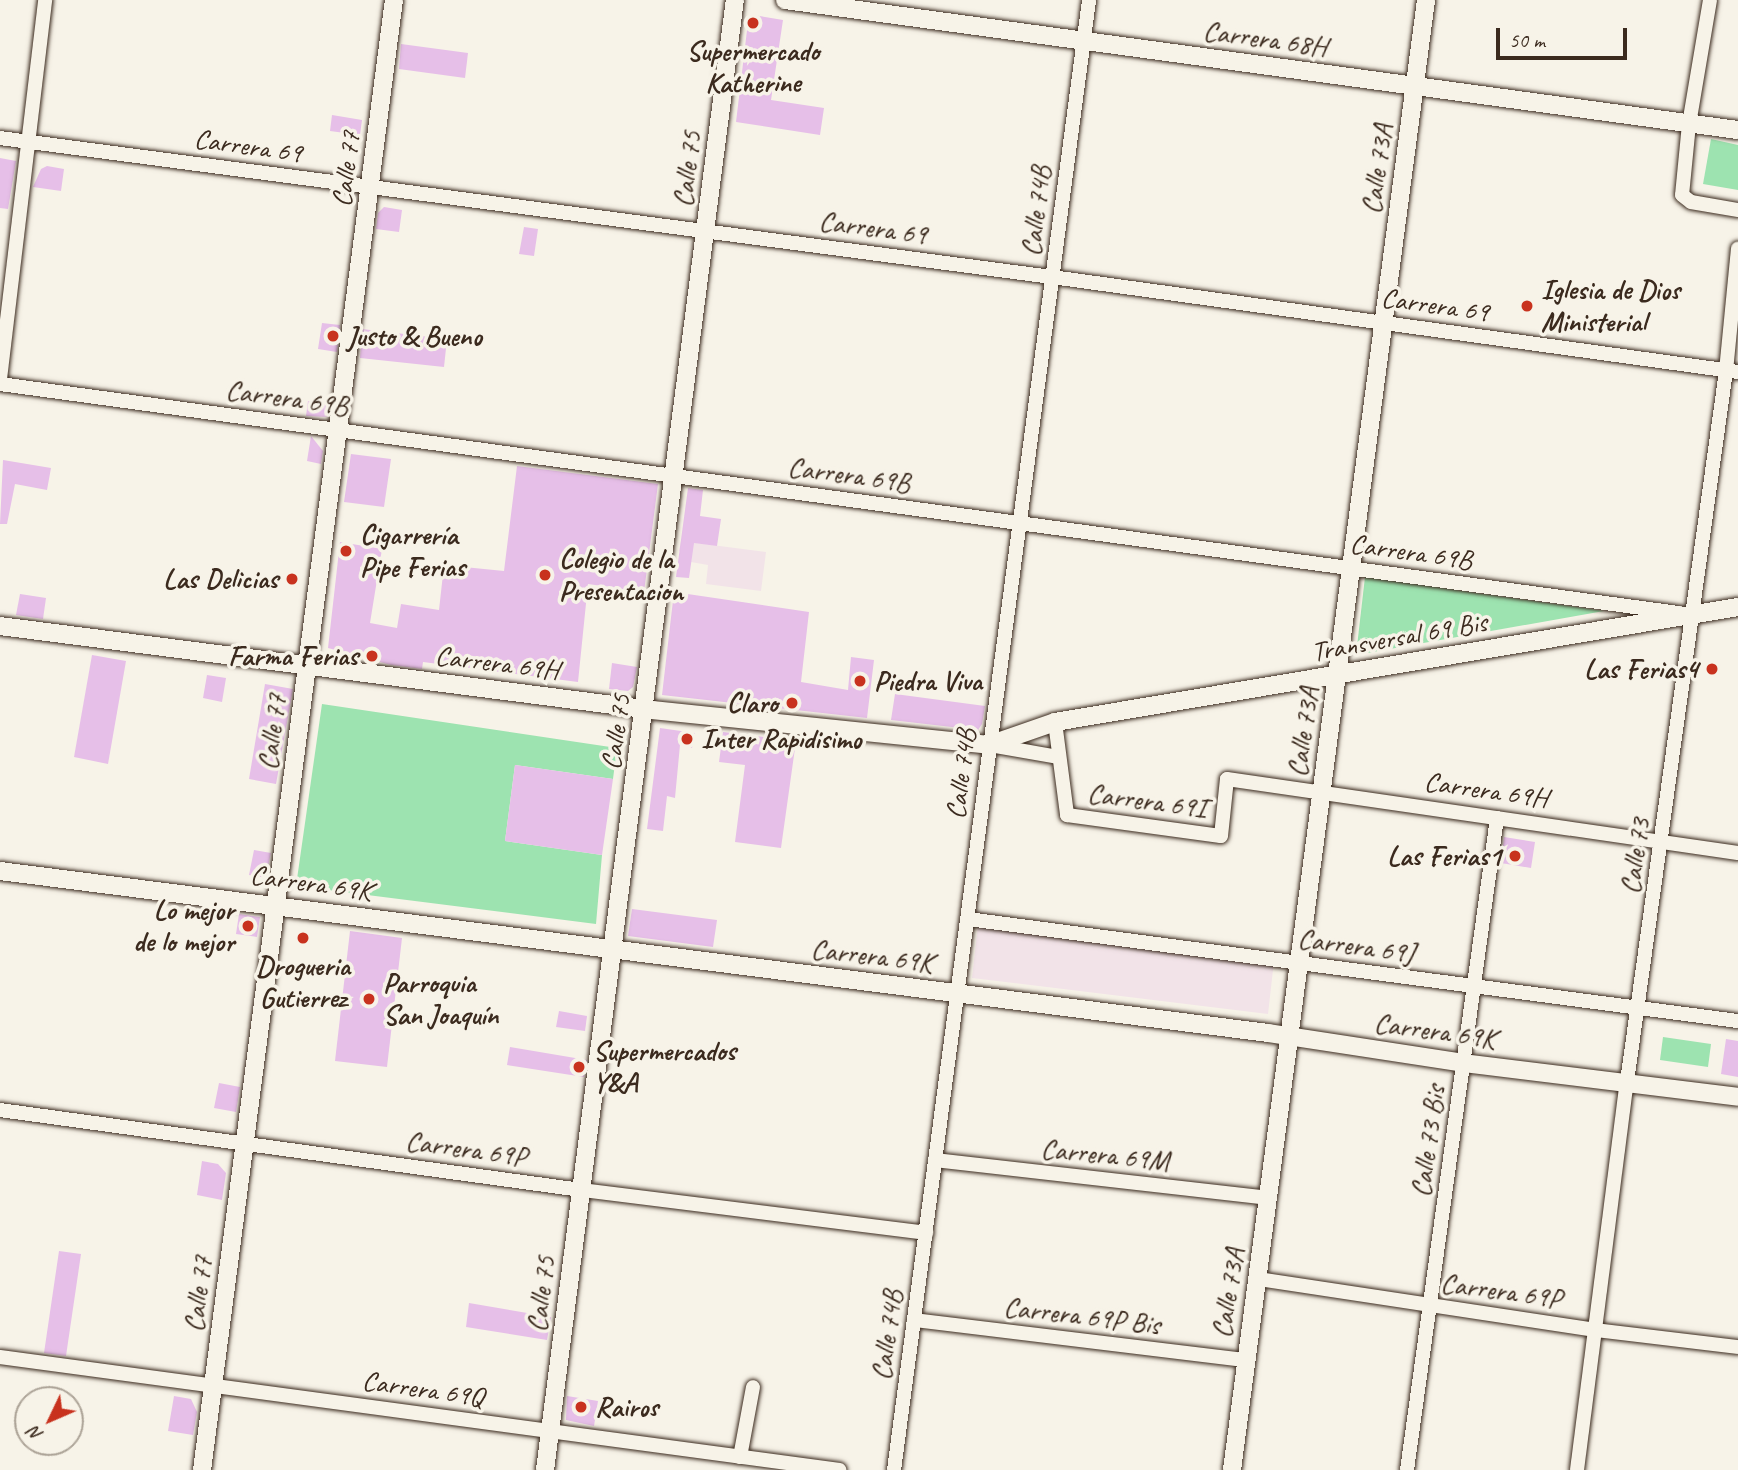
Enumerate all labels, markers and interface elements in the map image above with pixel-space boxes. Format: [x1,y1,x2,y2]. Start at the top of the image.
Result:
street label: Carrera 68H [1201,14,1329,64]
scale bar [1500,14,1631,58]
marker: Supermercado Katherine [745,15,761,31]
text: 50 m [1509,27,1545,53]
place label: Supermercado Katherine [687,34,819,100]
street label: Carrera 69 [192,122,304,170]
street label: Calle 73A [1354,122,1400,216]
street label: Calle 77 [325,129,367,209]
street label: Calle 75 [666,129,708,209]
street label: Calle 74B [1014,164,1058,258]
street label: Carrera 69 [817,204,929,252]
place label: Iglesia de Dios Ministerial [1541,273,1680,339]
street label: Carrera 69 [1379,281,1491,329]
marker: Iglesia de Dios Ministerial [1519,298,1535,314]
place label: Justo & Bueno [347,319,482,353]
marker: Justo & Bueno [325,328,341,344]
street label: Carrera 69B [224,373,350,423]
street label: Carrera 69B [786,450,912,500]
place label: Cigarrería Pipe Ferias [360,518,465,584]
street label: Carrera 69B [1348,527,1474,577]
place label: Colegio de la Presentacion [559,542,683,608]
marker: Cigarrería Pipe Ferias [338,543,354,559]
place label: Las Delicias [162,562,278,596]
marker: Colegio de la Presentacion [537,567,553,583]
marker: Las Delicias [284,571,300,587]
street label: Transversal 69 Bis [1309,605,1489,669]
place label: Farma Ferias [229,639,358,673]
street label: Carrera 69H [433,639,561,687]
marker: Farma Ferias [364,648,380,664]
place label: Las Ferias4 [1585,652,1698,686]
marker: Las Ferias4 [1704,661,1720,677]
place label: Piedra Viva [874,664,982,698]
marker: Piedra Viva [852,673,868,689]
street label: Calle 73A [1280,685,1326,779]
place label: Claro [727,686,778,720]
street label: Calle 77 [251,692,293,772]
street label: Calle 75 [594,692,638,772]
marker: Claro [784,695,800,711]
place label: Inter Rapidisimo [701,722,862,756]
street label: Calle 74B [939,727,983,821]
marker: Inter Rapidisimo [679,731,695,747]
street label: Carrera 69H [1422,765,1550,815]
street label: Carrera 69I [1086,776,1208,826]
street label: Calle 73 [1613,816,1657,896]
place label: Las Ferias1 [1388,839,1501,873]
marker: Las Ferias1 [1507,848,1523,864]
street label: Carrera 69K [248,858,374,908]
place label: Lo mejor de lo mejor [133,893,234,959]
marker: Lo mejor de lo mejor [240,918,256,934]
street label: Carrera 69J [1296,921,1416,971]
marker: Drogueria Gutierrez [295,930,311,946]
street label: Carrera 69K [809,932,935,980]
place label: Drogueria Gutierrez [256,949,350,1015]
place label: Parroquia San Joaquín [383,966,498,1032]
marker: Parroquia San Joaquín [361,991,377,1007]
street label: Carrera 69K [1372,1006,1498,1056]
place label: Supermercados Y&A [593,1034,736,1100]
marker: Supermercados Y&A [571,1059,587,1075]
street label: Calle 73 Bis [1404,1083,1452,1199]
street label: Carrera 69P [404,1124,528,1174]
street label: Carrera 69M [1039,1132,1171,1178]
street label: Calle 73A [1204,1246,1252,1340]
street label: Calle 77 [177,1254,219,1334]
street label: Calle 75 [520,1254,562,1334]
street label: Carrera 69P [1439,1266,1563,1316]
street label: Calle 74B [864,1288,910,1382]
street label: Carrera 69P Bis [1002,1290,1162,1342]
street label: Carrera 69Q [360,1364,486,1414]
north arrow [14,1386,84,1456]
place label: Rairos [595,1390,658,1424]
marker: Rairos [573,1399,589,1415]
text: N [23,1422,48,1447]

